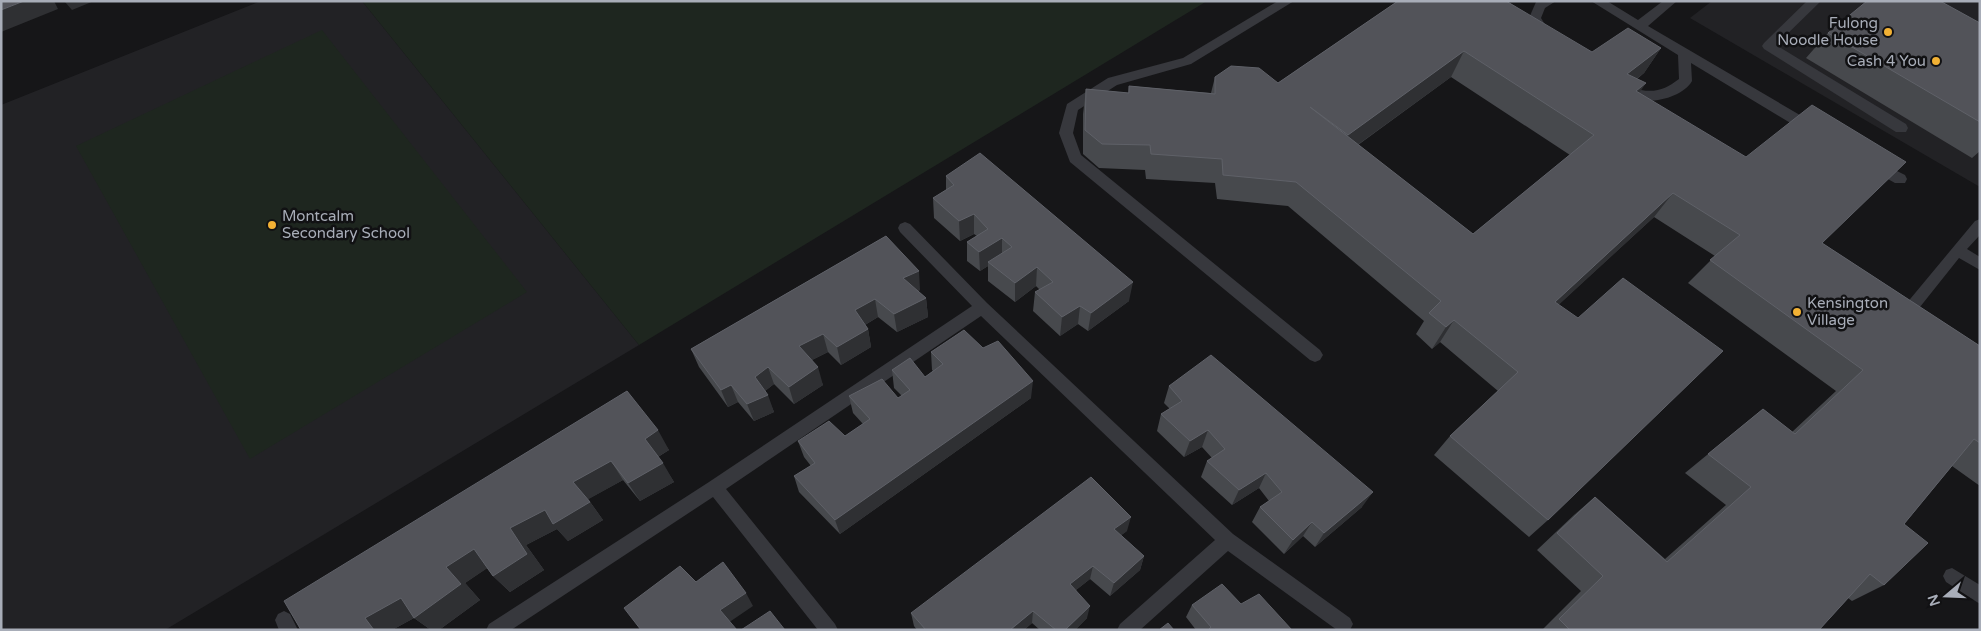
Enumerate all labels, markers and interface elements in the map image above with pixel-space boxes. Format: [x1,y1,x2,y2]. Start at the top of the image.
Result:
place label: Fulong Noodle House [1777,14,1878,49]
marker: Fulong Noodle House [1882,26,1894,38]
place label: Cash 4 You [1847,52,1926,70]
marker: Cash 4 You [1930,55,1942,67]
place label: Montcalm Secondary School [282,207,410,242]
marker: Montcalm Secondary School [266,219,278,231]
place label: Kensington Village [1807,294,1888,329]
marker: Kensington Village [1791,306,1803,318]
north arrow [1921,571,1971,621]
text: N [1924,592,1944,608]

